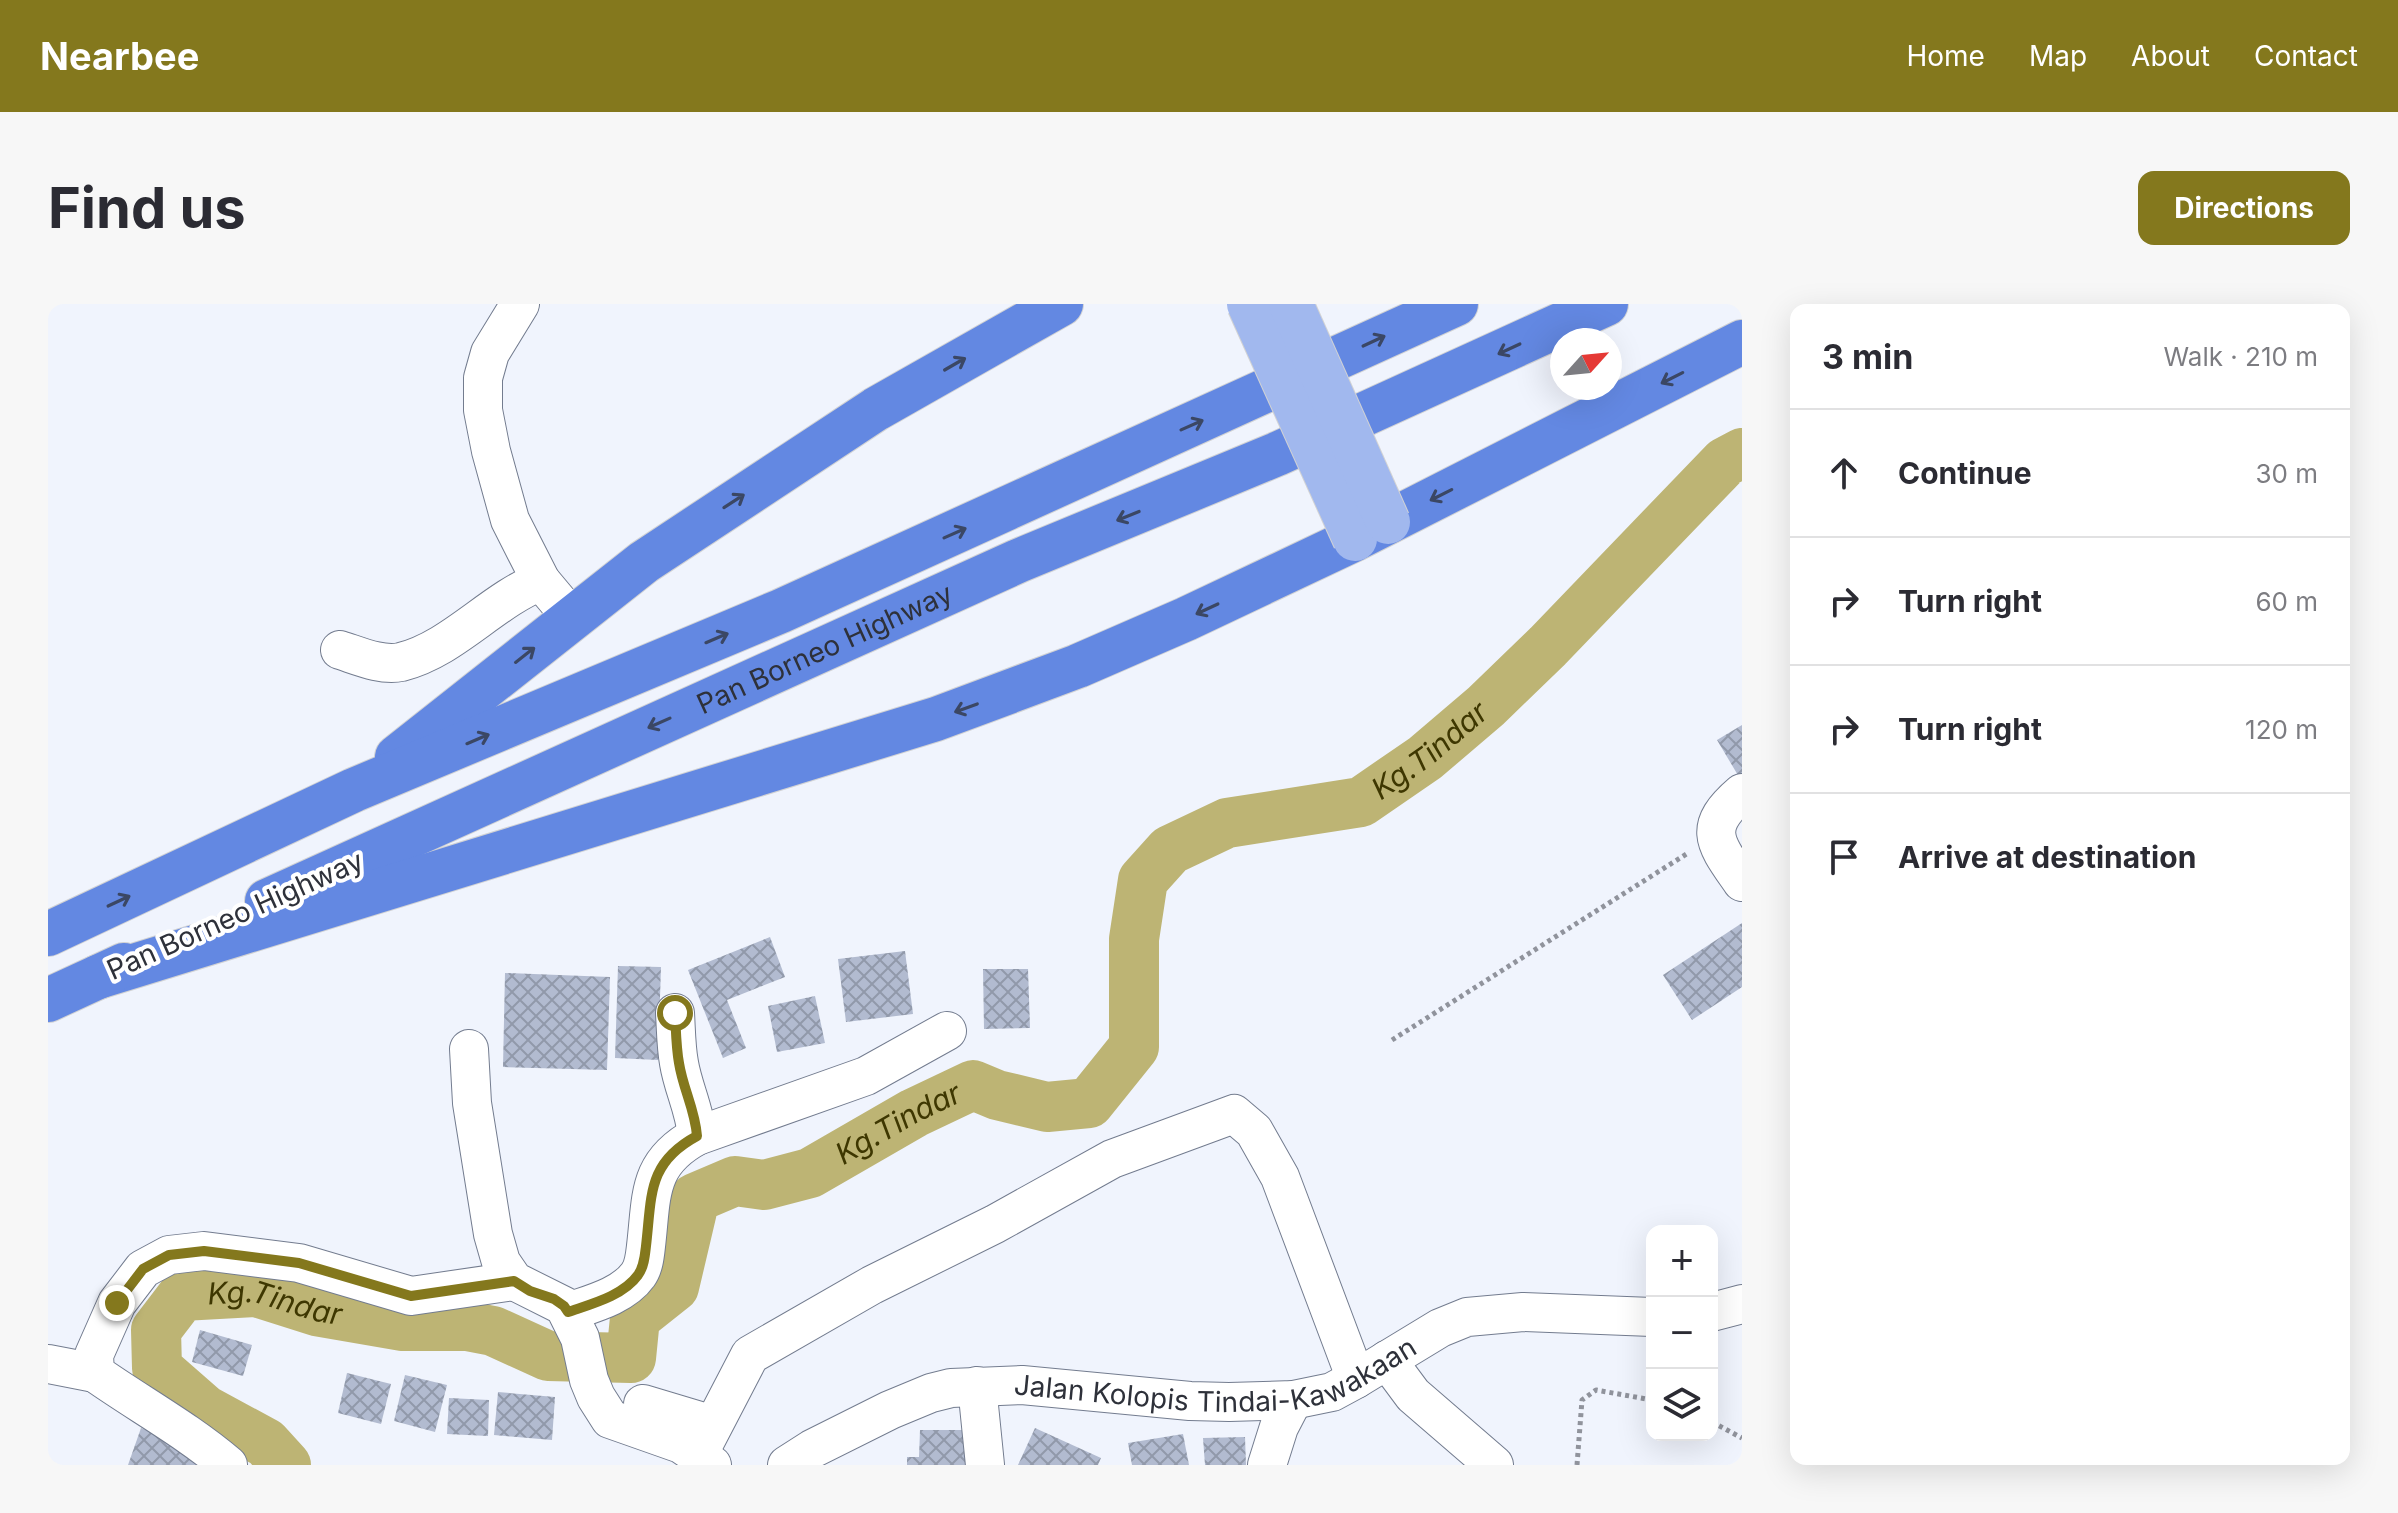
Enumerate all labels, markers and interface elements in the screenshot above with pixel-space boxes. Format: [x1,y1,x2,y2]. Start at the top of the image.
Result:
text: Nearbee [40,33,199,79]
text: Home [1906,39,1985,73]
text: Map [2029,39,2087,73]
text: About [2131,39,2210,73]
text: Contact [2254,39,2358,73]
button: Directions [2138,171,2350,245]
text: Find us [48,174,246,242]
north arrow [1550,328,1622,400]
one-way arrow [1362,333,1386,348]
text: 3 min [1822,336,1913,377]
text: Walk · 210 m [2163,341,2318,372]
one-way arrow [1498,342,1522,357]
one-way arrow [943,356,966,372]
one-way arrow [1661,370,1685,386]
one-way arrow [1180,417,1204,432]
icon: ahead [1822,451,1866,495]
text: Continue [1898,455,2032,491]
text: 30 m [2255,458,2318,489]
one-way arrow [1429,488,1453,504]
one-way arrow [723,493,745,509]
one-way arrow [1116,510,1140,524]
one-way arrow [942,524,967,539]
street label: Pan Borneo Highway [691,576,958,721]
icon: right [1822,579,1866,623]
text: Turn right [1898,583,2042,619]
text: 60 m [2255,586,2318,617]
one-way arrow [1195,602,1219,617]
one-way arrow [705,630,729,644]
one-way arrow [514,646,535,664]
water label: Kg.Tindar [1364,693,1495,806]
one-way arrow [954,701,979,716]
icon: right [1822,707,1866,751]
text: Turn right [1898,711,2042,747]
text: 120 m [2245,714,2318,745]
one-way arrow [648,717,672,732]
one-way arrow [465,730,490,745]
icon: arrive [1822,835,1866,879]
text: Arrive at destination [1898,839,2196,875]
street label: Pan Borneo Highway [102,843,368,987]
one-way arrow [106,893,130,908]
route start [657,995,693,1031]
water label: Kg.Tindar [829,1074,967,1171]
map controls [1646,1225,1718,1441]
button: + [1646,1225,1718,1297]
water label: Kg.Tindar [206,1273,346,1332]
route end [99,1285,135,1321]
button: − [1646,1297,1718,1369]
street label: Jalan Kolopis Tindai-Kawakaan [1013,1330,1422,1419]
button: layers [1646,1369,1718,1441]

